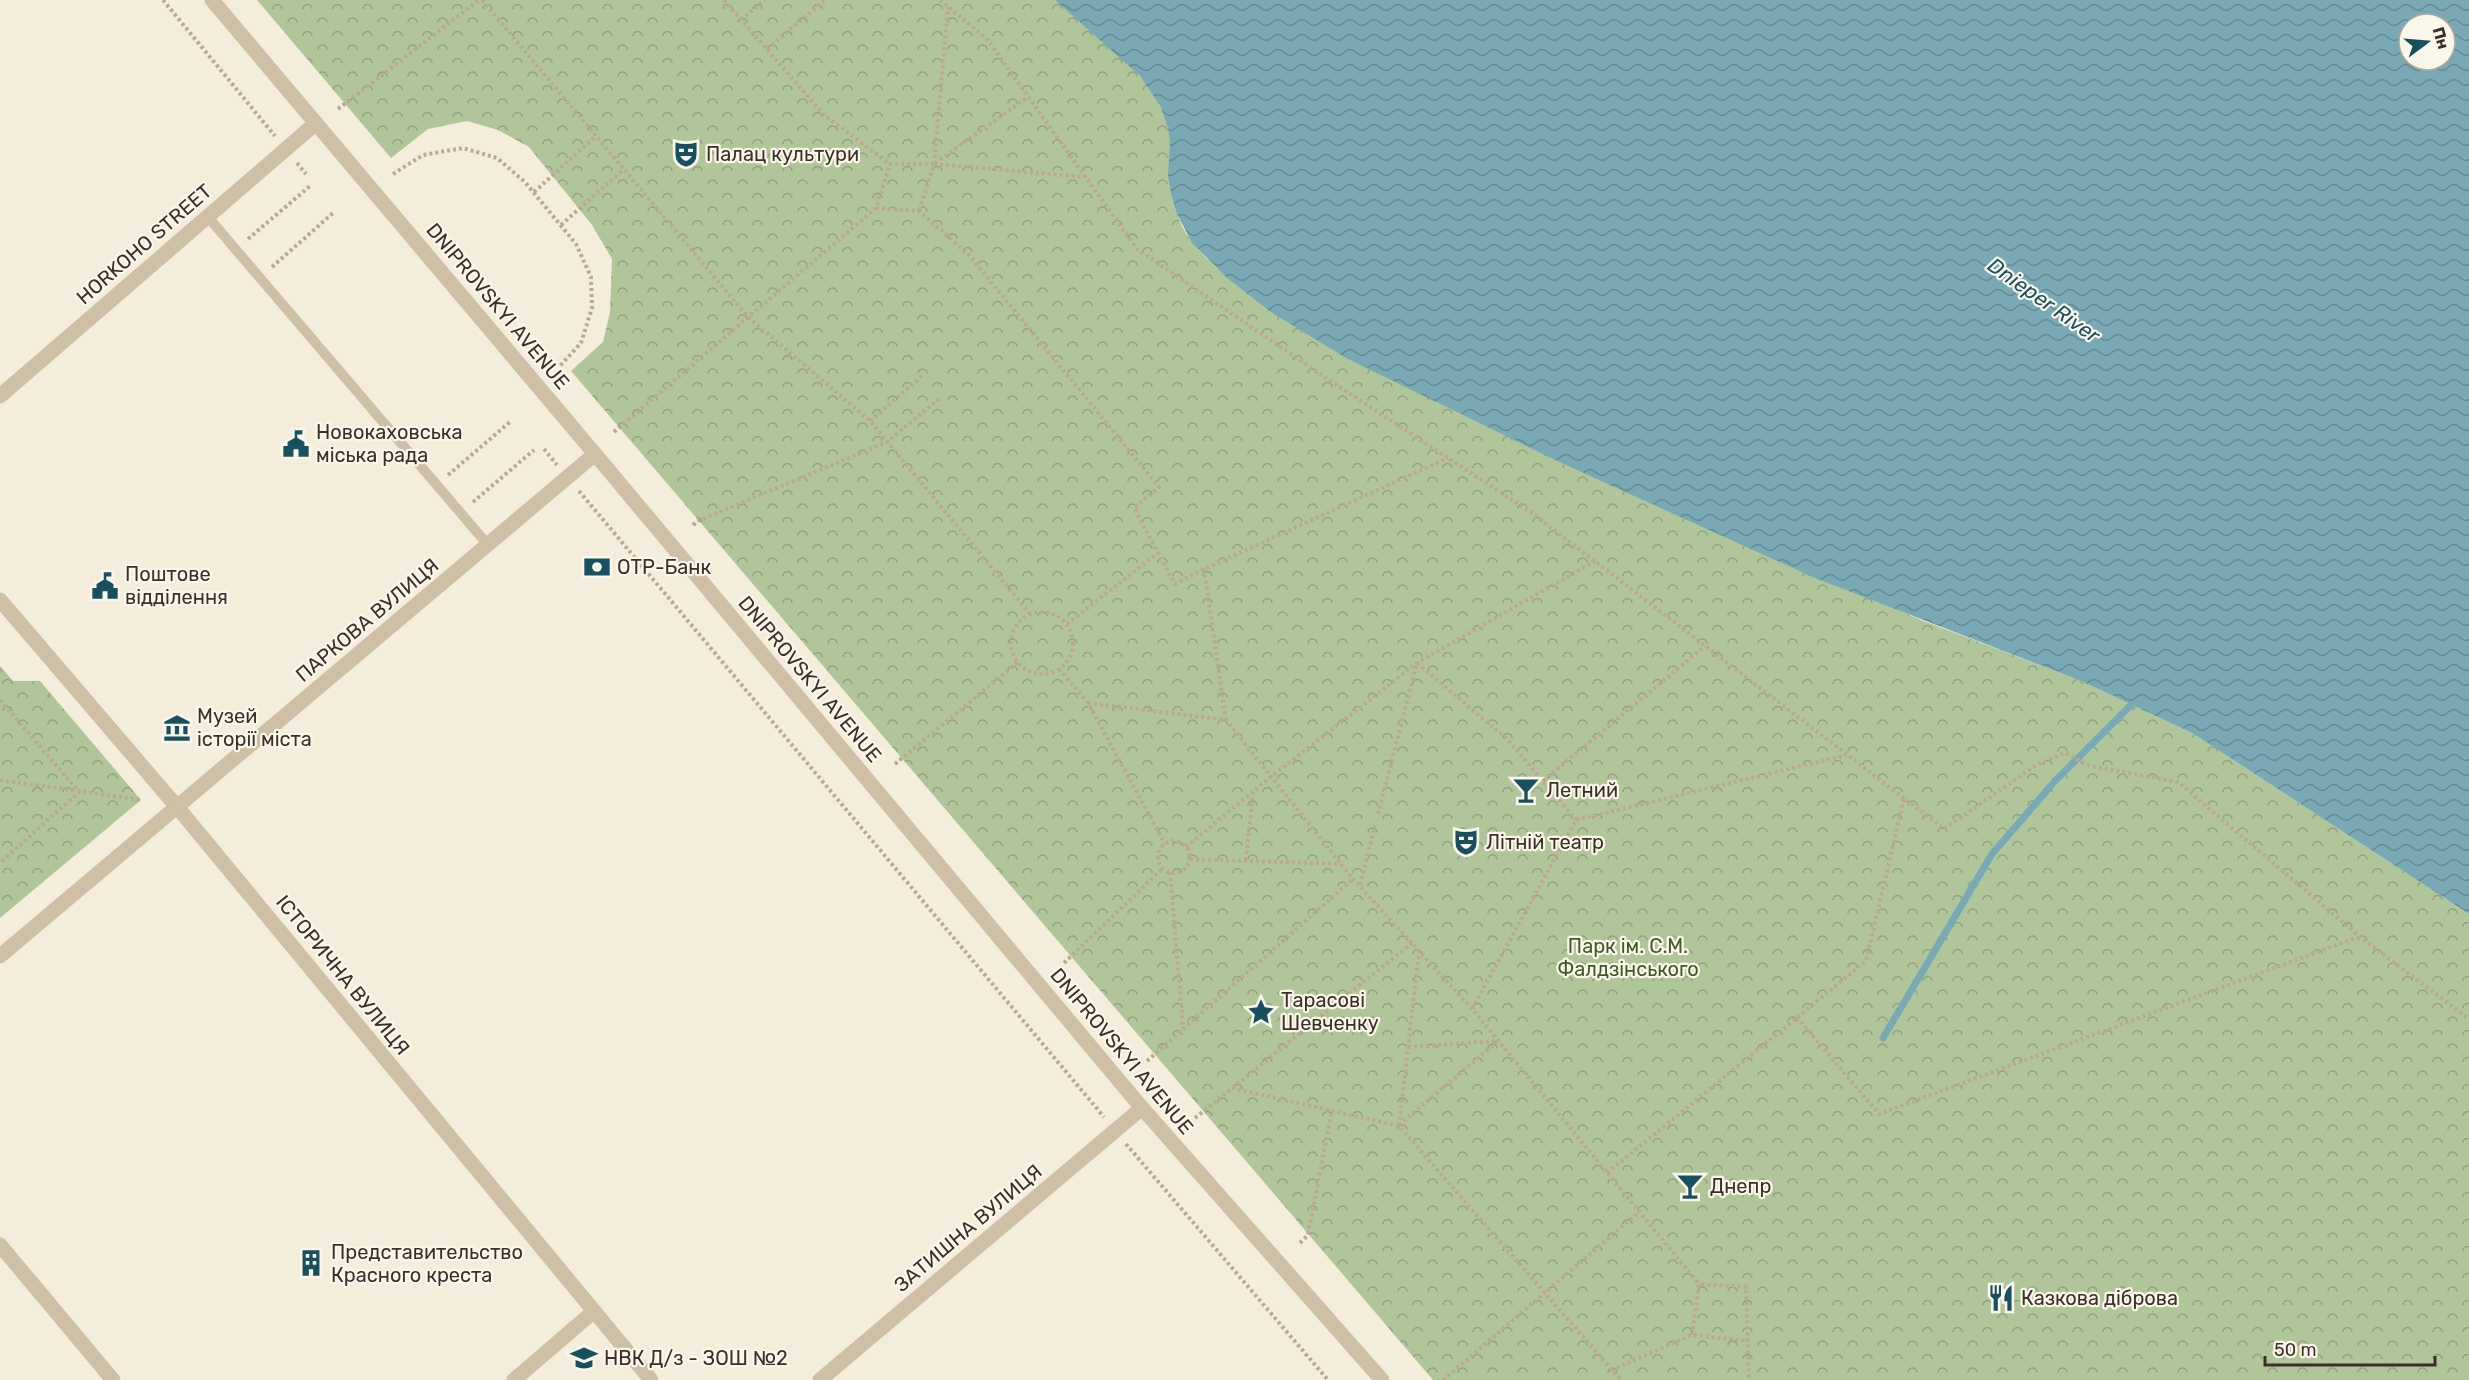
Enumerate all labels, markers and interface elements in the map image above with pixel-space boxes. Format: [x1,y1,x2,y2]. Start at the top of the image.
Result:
north arrow [2397,12,2457,72]
text: Пн [2429,25,2453,51]
theatre icon: Палац культури [671,139,701,169]
place label: Палац культури [706,142,859,166]
street label: HORKOHO STREET [71,178,217,309]
street label: DNIPROVSKYI AVENUE [421,218,575,394]
water label: Dnieper River [1983,252,2106,348]
place label: Новокаховська міська рада [316,420,463,467]
public building icon: Новокаховська міська рада [281,429,311,459]
bank icon: ОТР-Банк [582,552,612,582]
street label: ПАРКОВА ВУЛИЦЯ [291,553,443,687]
place label: ОТР-Банк [617,555,712,579]
place label: Поштове відділення [125,562,228,609]
public building icon: Поштове відділення [90,571,120,601]
street label: DNIPROVSKYI AVENUE [733,591,887,767]
place label: Музей історії міста [197,704,312,751]
museum icon: Музей історії міста [162,713,192,743]
bar icon: Летний [1511,775,1541,805]
place label: Летний [1546,778,1618,802]
theatre icon: Літній театр [1451,827,1481,857]
place label: Літній театр [1486,830,1604,854]
street label: ІСТОРИЧНА ВУЛИЦЯ [271,890,415,1060]
park label: Парк ім. С.М. Фалдзінського [1557,934,1699,981]
street label: DNIPROVSKYI AVENUE [1045,963,1199,1139]
place label: Тарасові Шевченку [1281,988,1379,1035]
place icon: Тарасові Шевченку [1246,997,1276,1027]
street label: ЗАТИШНА ВУЛИЦЯ [889,1159,1047,1297]
bar icon: Днепр [1675,1171,1705,1201]
place label: Днепр [1710,1174,1771,1198]
place label: Представительство Красного креста [331,1240,523,1287]
building icon: Представительство Красного креста [296,1248,326,1278]
restaurant icon: Казкова дiброва [1986,1283,2016,1313]
place label: Казкова дiброва [2021,1286,2178,1310]
scale bar [2265,1329,2434,1367]
text: 50 m [2274,1339,2317,1361]
school or university icon: НВК Д/з - ЗОШ №2 [569,1343,599,1373]
place label: НВК Д/з - ЗОШ №2 [604,1346,788,1370]

